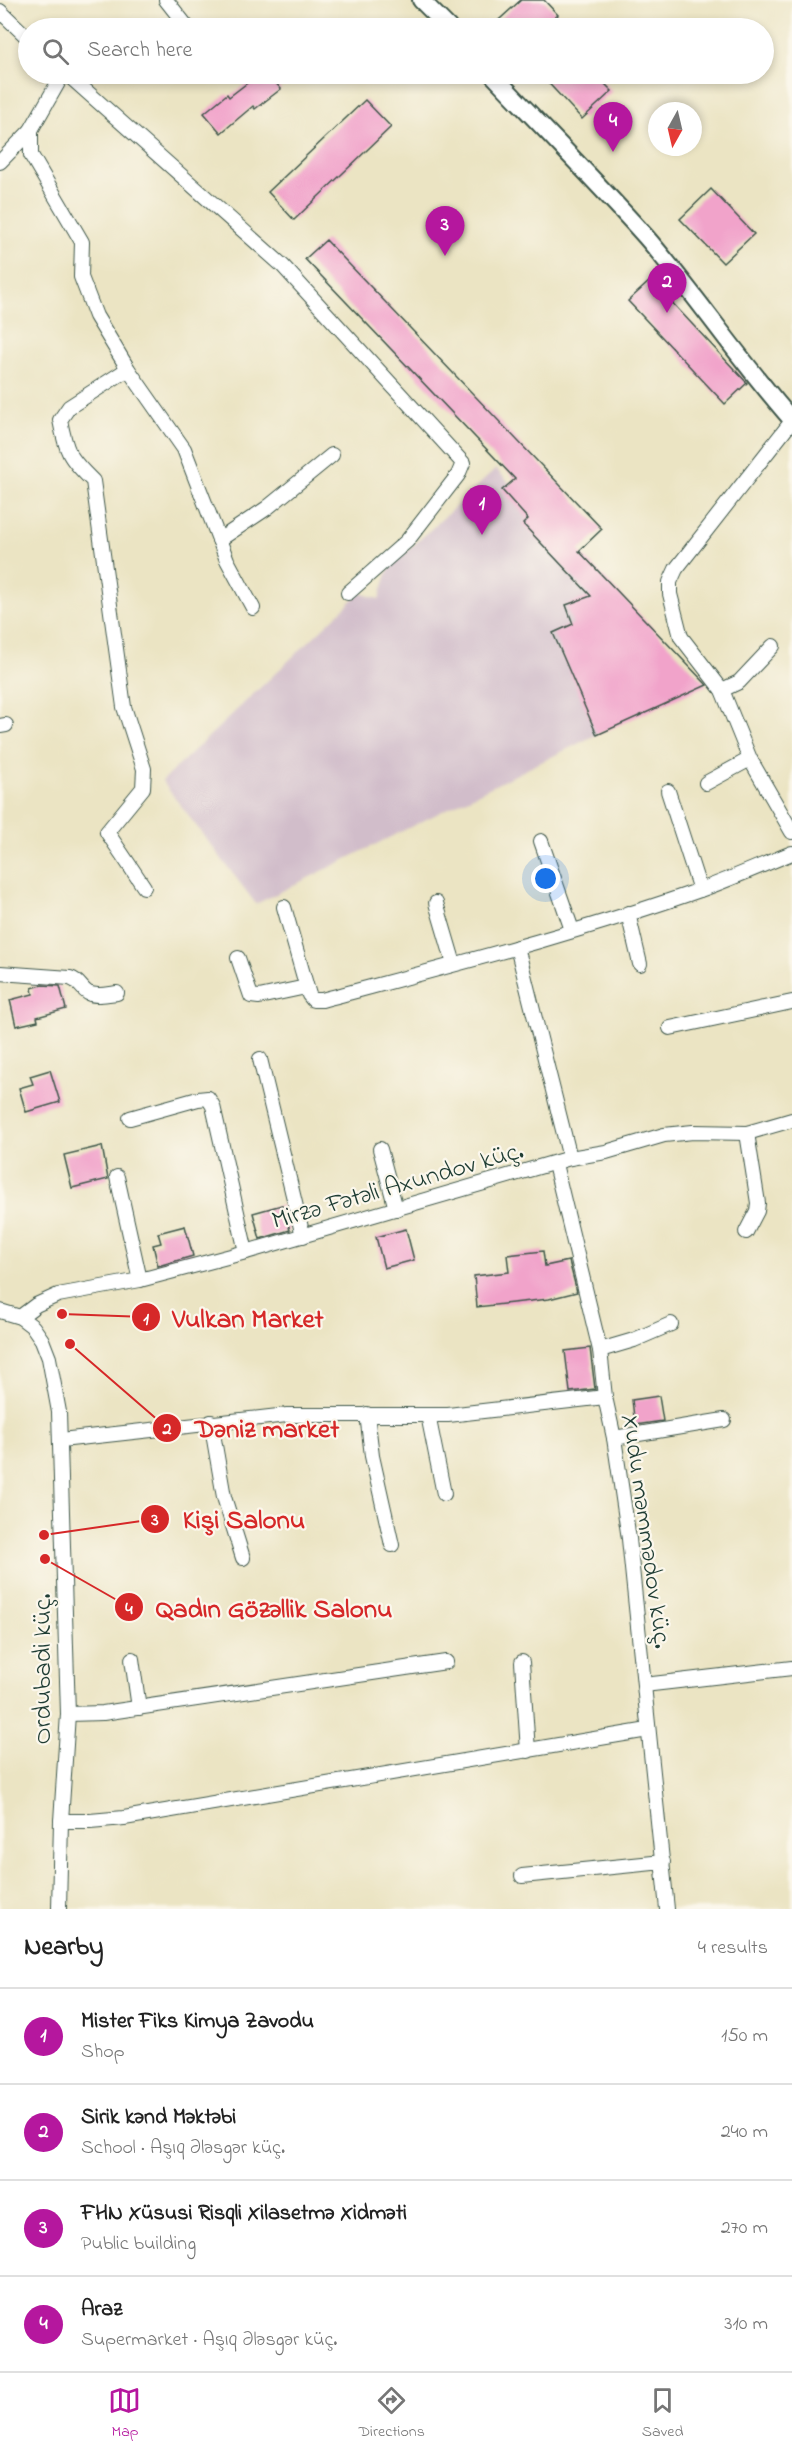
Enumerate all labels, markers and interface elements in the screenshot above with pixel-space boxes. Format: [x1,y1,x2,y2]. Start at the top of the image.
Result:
search box [18,18,774,84]
icon: search [39,35,72,68]
text: Search here [87,35,192,67]
pin: 4 [594,102,632,152]
north arrow [648,102,702,156]
pin: 3 [426,206,464,256]
pin: 2 [648,264,686,313]
pin: 1 [462,486,502,535]
your location [531,864,560,893]
street label: Mirzə Fətəli Axundov küç. [268,1133,528,1241]
callout: Vulkan Market [131,1295,336,1340]
text: Vulkan Market [171,1301,325,1340]
text: 1 [143,1307,149,1333]
callout: Dəniz market [152,1405,351,1450]
text: Dəniz market [193,1411,340,1450]
street label: Xudu məmmədov küç. [610,1412,680,1651]
text: 2 [162,1417,172,1443]
callout: Kişi Salonu [140,1496,317,1541]
text: Kişi Salonu [183,1502,305,1541]
text: 3 [150,1508,159,1534]
callout: Qadın Gözəllik Salonu [114,1585,405,1630]
text: Qadın Gözəllik Salonu [156,1591,392,1630]
street label: Ordubadi küç. [25,1593,63,1745]
text: 4 [125,1597,133,1623]
text: Nearby [24,1929,103,1967]
text: 4 results [698,1934,768,1963]
text: Mister Fiks Kimya Zavodu [81,2006,314,2038]
text: 1 [40,2022,47,2051]
text: 150 m [721,2022,768,2051]
text: Shop [81,2038,125,2067]
text: Sirik kənd Məktəbi [81,2102,236,2134]
text: 2 [39,2118,48,2147]
text: 240 m [721,2118,768,2147]
text: School · Aşıq Ələsgər küç. [81,2134,285,2163]
text: FHN Xüsusi Risqli Xilasetmə Xidməti [81,2198,407,2230]
text: 3 [39,2214,48,2243]
text: 270 m [721,2214,768,2243]
text: Public building [81,2230,196,2259]
text: Araz [81,2294,122,2326]
text: 4 [39,2310,48,2339]
text: 310 m [724,2310,768,2339]
text: Supermarket · Aşıq Ələsgər küç. [81,2326,337,2355]
tab: Map [108,2384,141,2444]
tab: Directions [358,2384,425,2444]
tab: Saved [642,2384,684,2444]

